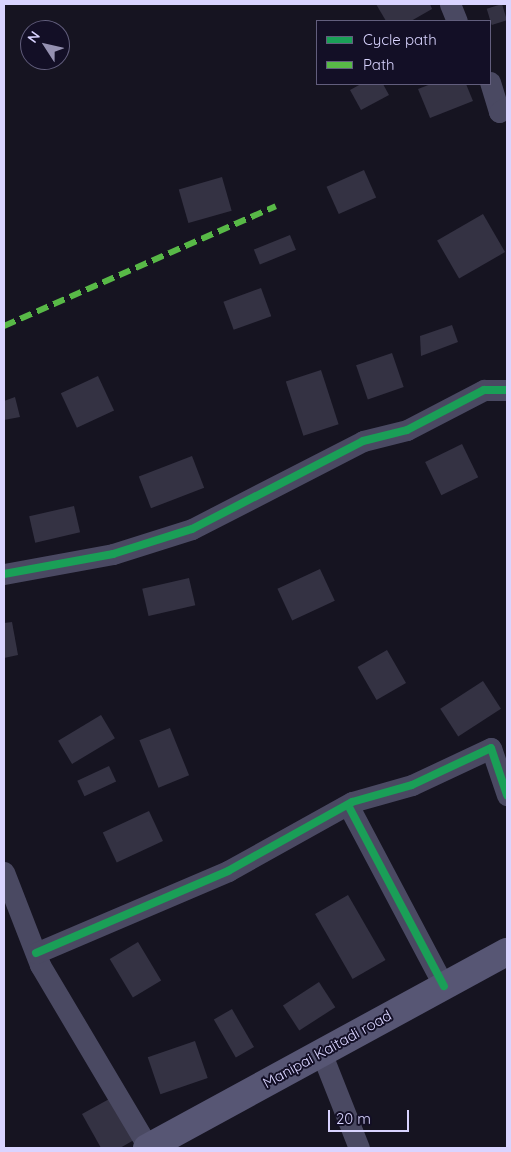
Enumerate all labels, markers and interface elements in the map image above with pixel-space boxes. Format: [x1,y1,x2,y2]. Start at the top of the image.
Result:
north arrow [20,20,70,70]
legend [316,20,491,85]
text: N [23,28,44,46]
text: Cycle path [363,30,437,49]
text: Path [363,55,395,74]
street label: Manipai Kaitadi road [259,1006,395,1092]
scale bar [331,1100,412,1132]
text: 20 m [336,1109,371,1128]

